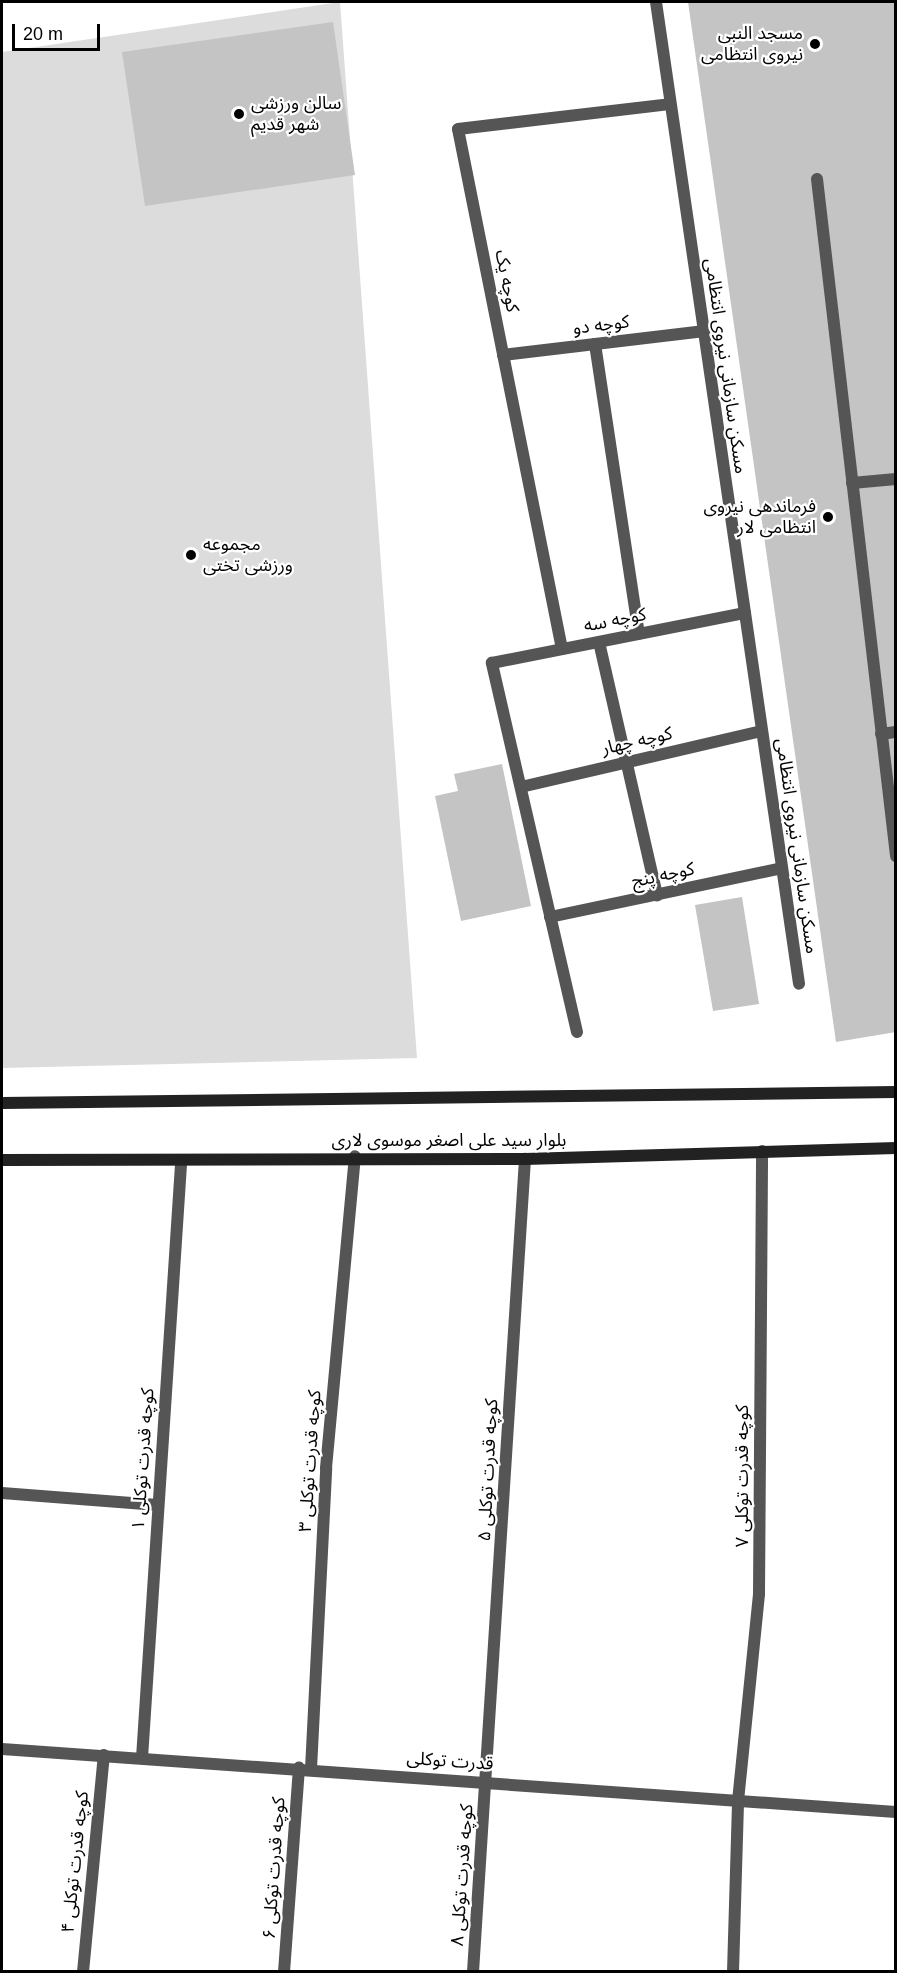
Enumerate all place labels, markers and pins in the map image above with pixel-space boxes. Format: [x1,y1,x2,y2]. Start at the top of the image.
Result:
place label: مسجد النبی نیروی انتظامی [701,23,803,66]
marker: مسجد النبی نیروی انتظامی [808,37,822,51]
place label: سالن ورزشی شهر قدیم [251,93,341,136]
marker: سالن ورزشی شهر قدیم [232,107,246,121]
place label: فرماندهی نیروی انتظامی لار [703,496,816,538]
marker: فرماندهی نیروی انتظامی لار [821,510,835,524]
place label: مجموعه ورزشی تختی [203,534,293,576]
marker: مجموعه ورزشی تختی [184,548,198,562]

